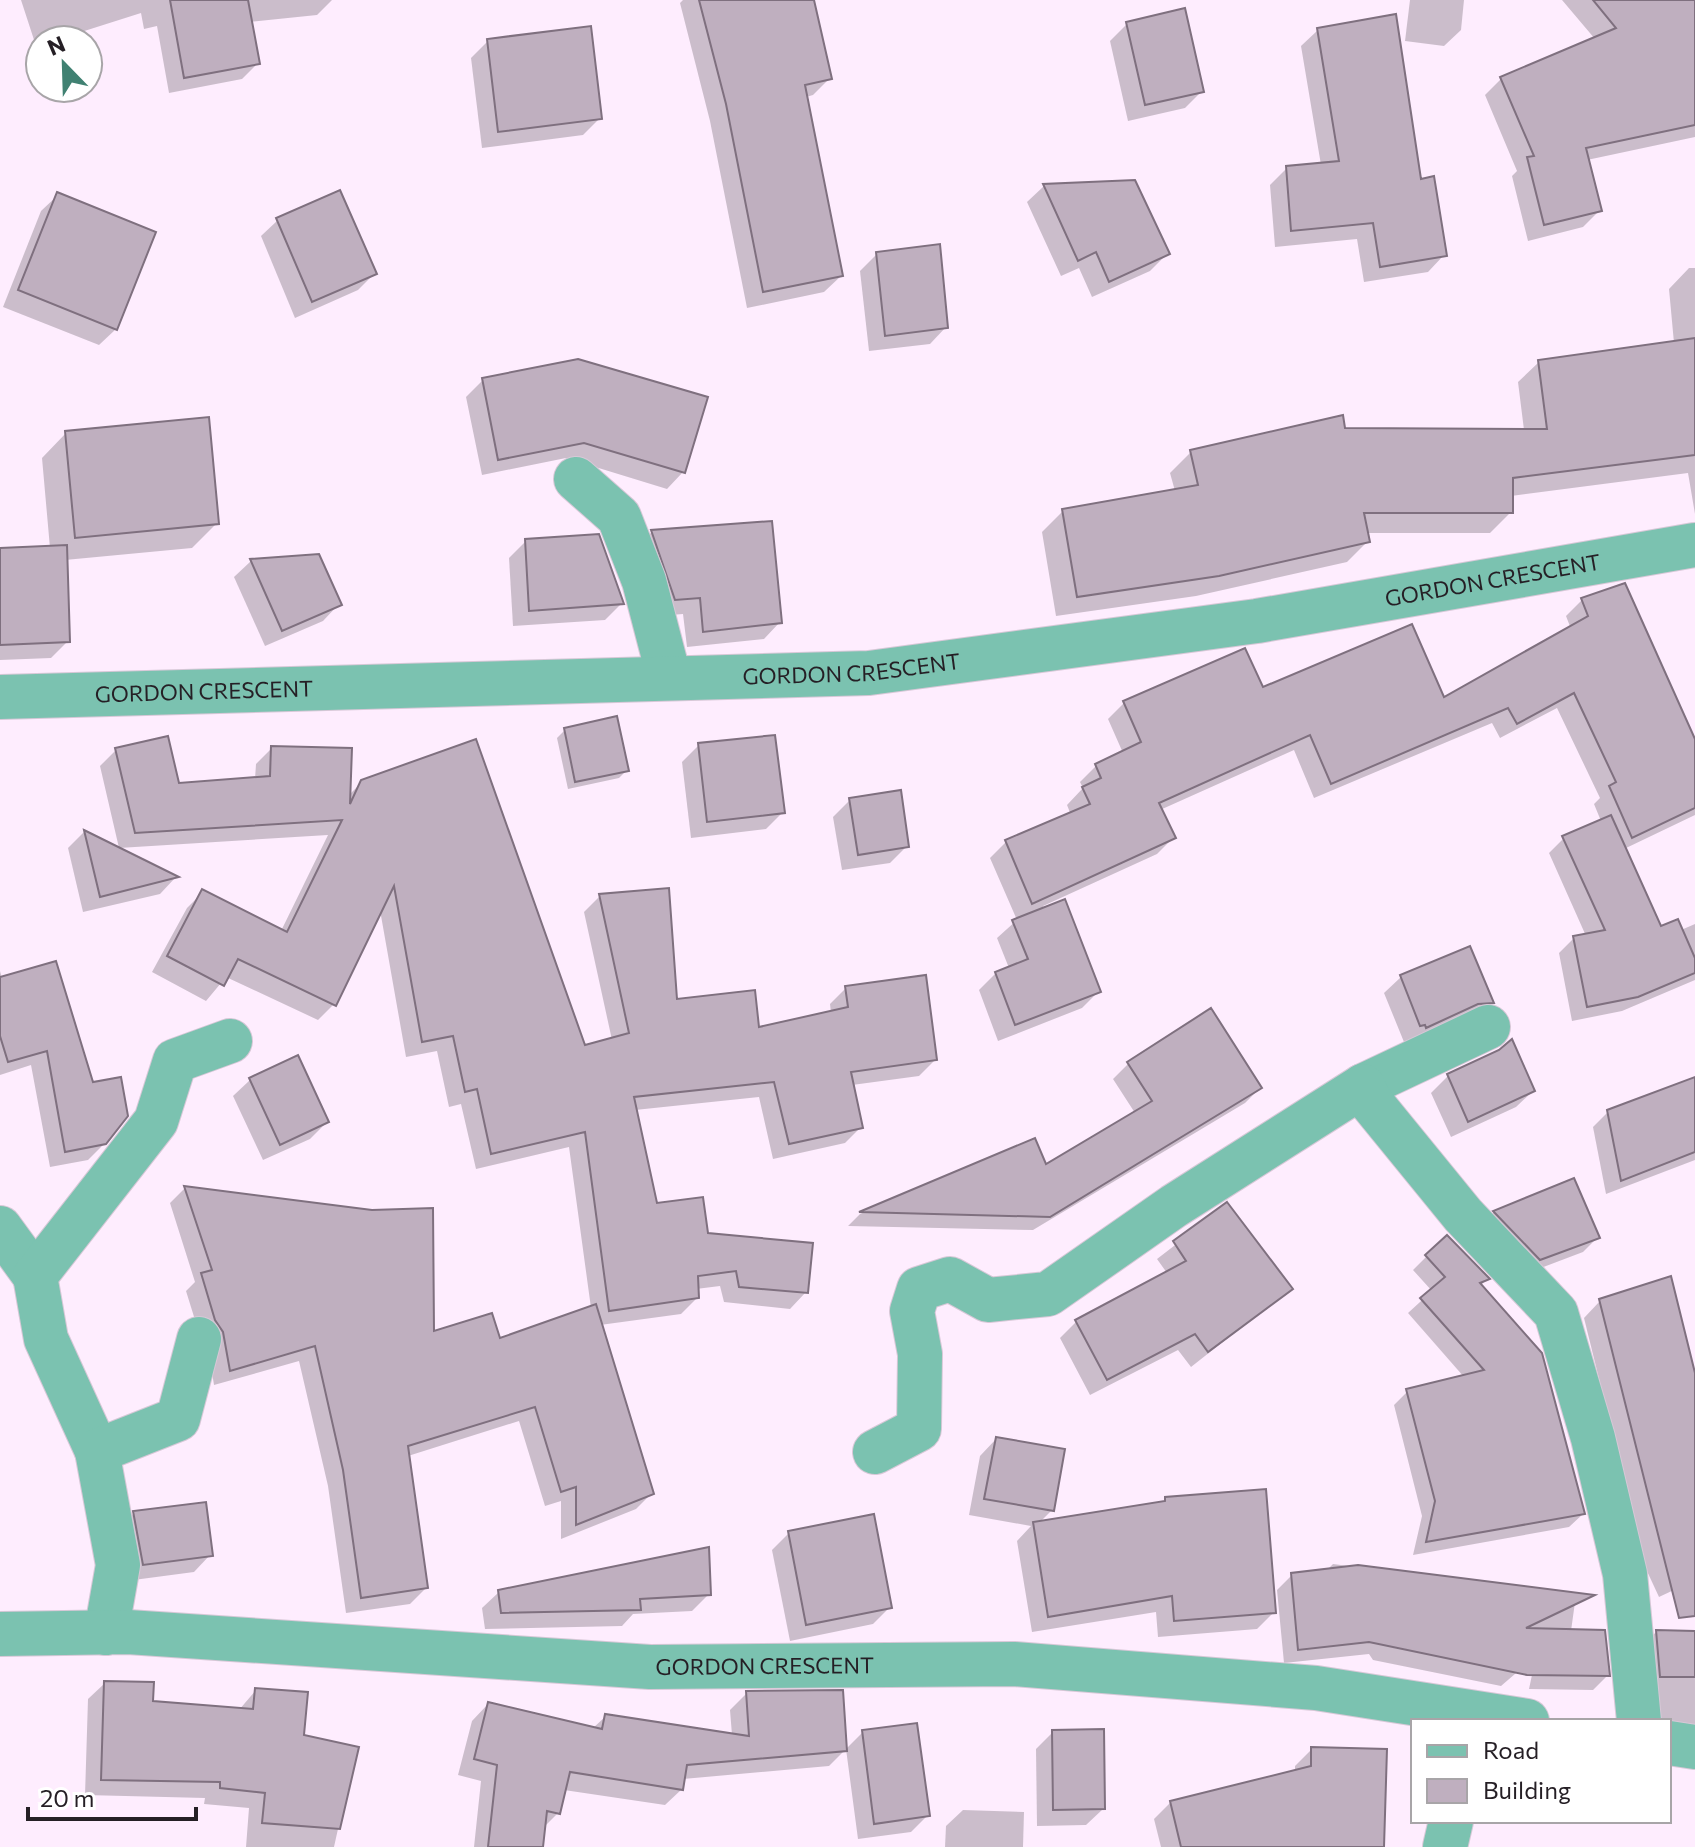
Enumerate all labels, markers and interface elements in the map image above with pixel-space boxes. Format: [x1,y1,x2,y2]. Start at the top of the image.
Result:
north arrow [24,24,104,104]
text: N [43,29,69,61]
street label: GORDON CRESCENT [1383,548,1603,612]
street label: GORDON CRESCENT [742,647,962,689]
street label: GORDON CRESCENT [94,674,313,707]
street label: GORDON CRESCENT [655,1651,874,1680]
legend [1411,1719,1671,1823]
text: Road [1483,1735,1539,1764]
scale bar [28,1771,196,1821]
text: Building [1483,1775,1571,1804]
text: 20 m [40,1783,94,1812]

